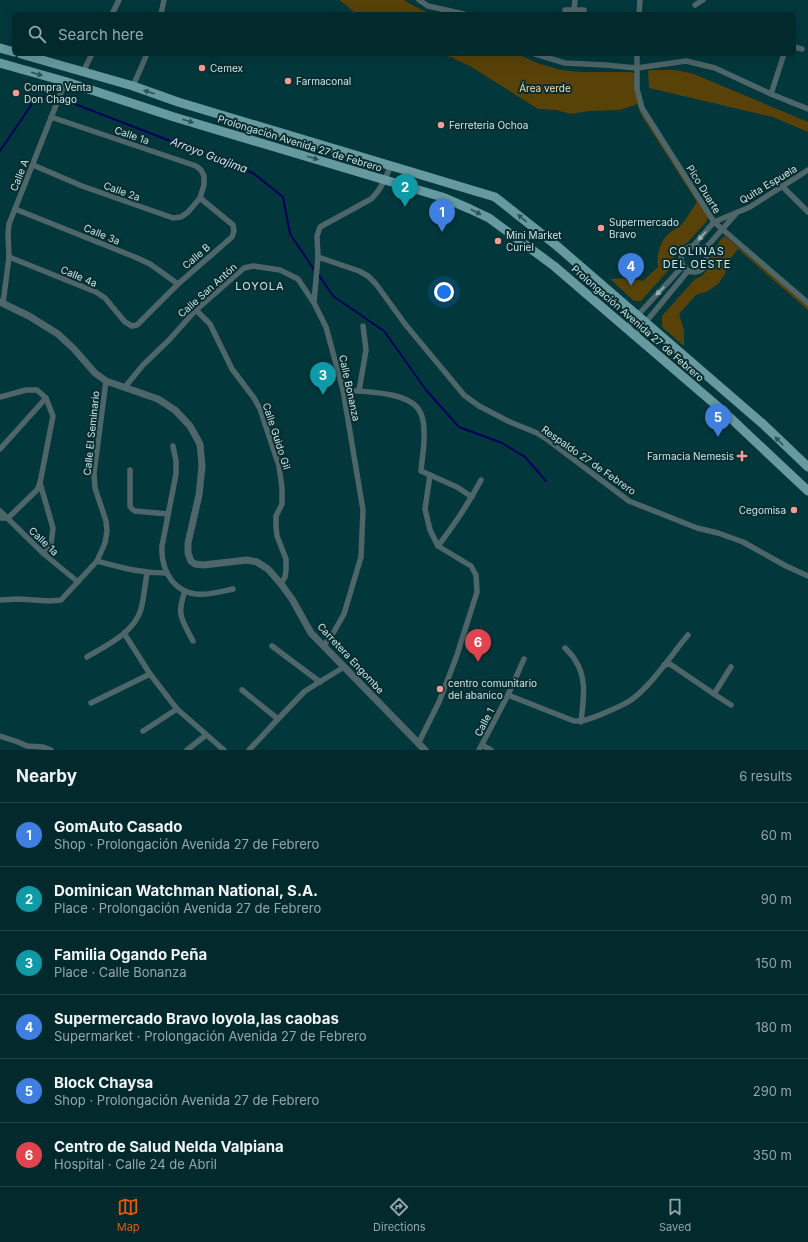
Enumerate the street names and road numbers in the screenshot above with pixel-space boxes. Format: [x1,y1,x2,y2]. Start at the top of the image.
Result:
street label: Prolongación Avenida 27 de Febrero [216,112,384,174]
street label: Calle 1a [113,123,151,147]
street label: Calle A [7,157,31,193]
street label: Pico Duarte [684,162,724,216]
street label: Quita Espuela [737,162,799,206]
street label: Calle 2a [102,179,142,203]
street label: Calle 3a [82,221,122,247]
street label: Calle B [180,241,212,271]
street label: Calle San Antón [175,260,239,320]
street label: Prolongación Avenida 27 de Febrero [570,262,706,384]
street label: Calle 4a [59,263,99,289]
street label: Calle Bonanza [337,354,363,422]
street label: Calle El Seminario [81,390,101,476]
street label: Calle Guido Gil [261,401,293,471]
street label: Respaldo 27 de Febrero [540,423,638,497]
street label: Calle 1a [27,524,61,558]
street label: Carretera Engombe [315,620,387,696]
street label: Calle 1 [472,706,496,738]

